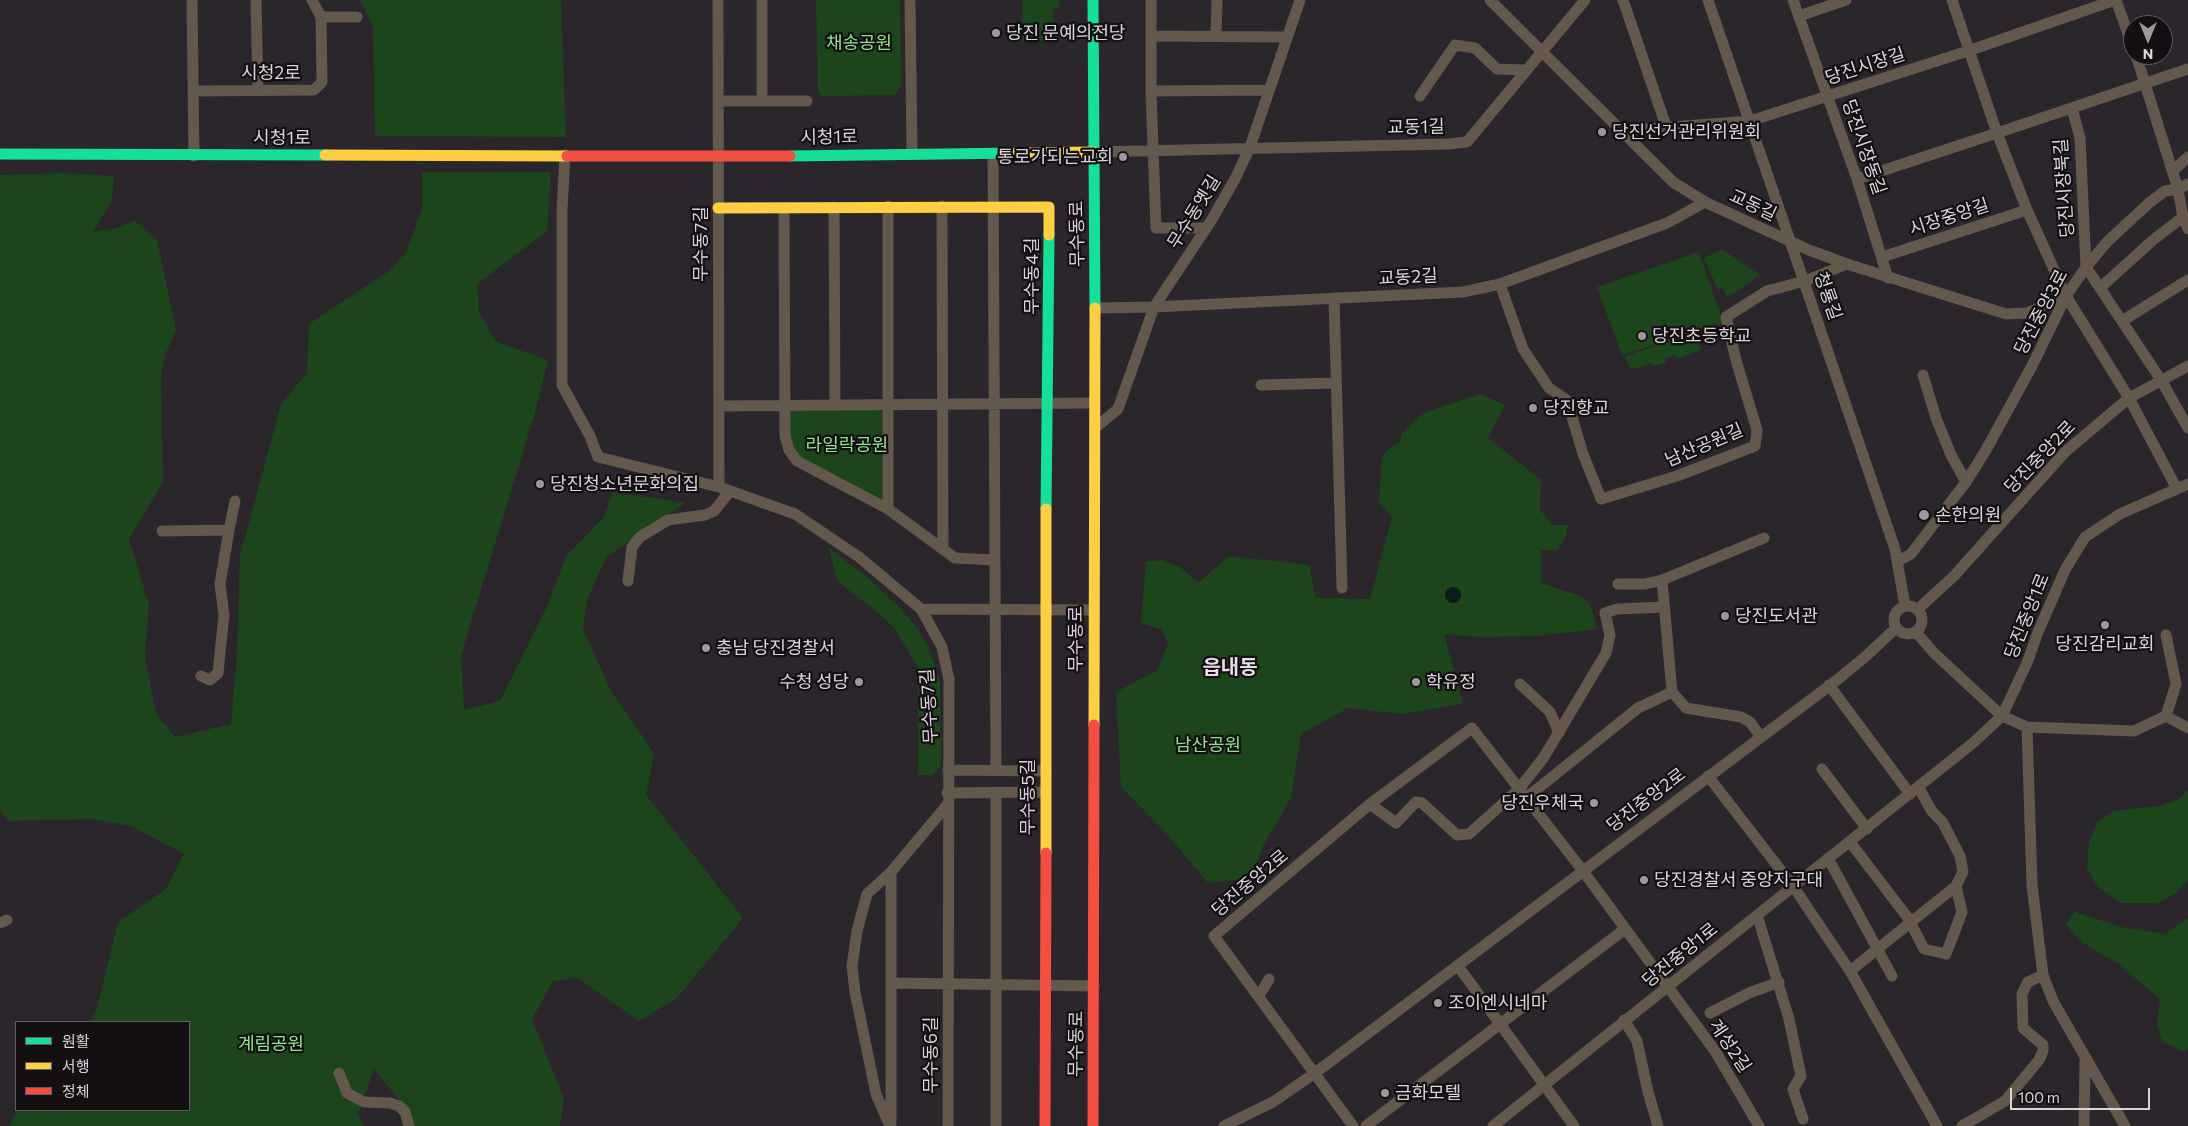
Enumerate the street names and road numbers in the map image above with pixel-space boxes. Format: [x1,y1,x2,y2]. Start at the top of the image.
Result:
street label: 당진시장길 [1822,43,1908,89]
street label: 시청2로 [241,62,301,84]
street label: 당진시장동길 [1838,97,1890,197]
street label: 교동1길 [1387,116,1445,138]
street label: 시청1로 [800,126,858,148]
street label: 시청1로 [253,127,311,149]
street label: 당진시장북길 [2050,138,2078,238]
street label: 무수동옛길 [1163,171,1225,253]
street label: 교동길 [1726,185,1780,225]
street label: 시장중앙길 [1906,194,1992,240]
street label: 무수동로 [1066,201,1088,267]
street label: 무수동7길 [690,206,712,282]
street label: 무수동4길 [1021,237,1043,315]
street label: 교동2길 [1378,265,1438,289]
street label: 당진중앙3로 [2010,266,2072,358]
street label: 청룡길 [1810,269,1846,323]
street label: 당진중앙2로 [2000,416,2080,498]
street label: 남산공원길 [1662,419,1746,471]
street label: 당진중앙1로 [2000,570,2054,662]
street label: 무수동로 [1065,606,1087,672]
street label: 무수동7길 [916,668,942,744]
street label: 무수동5길 [1017,759,1039,835]
street label: 당진중앙2로 [1602,763,1690,837]
street label: 당진중앙2로 [1208,845,1292,921]
street label: 당진중앙1로 [1638,918,1722,992]
street label: 무수동로 [1065,1011,1087,1077]
street label: 계성2길 [1704,1015,1756,1077]
street label: 무수동6길 [920,1016,942,1094]

